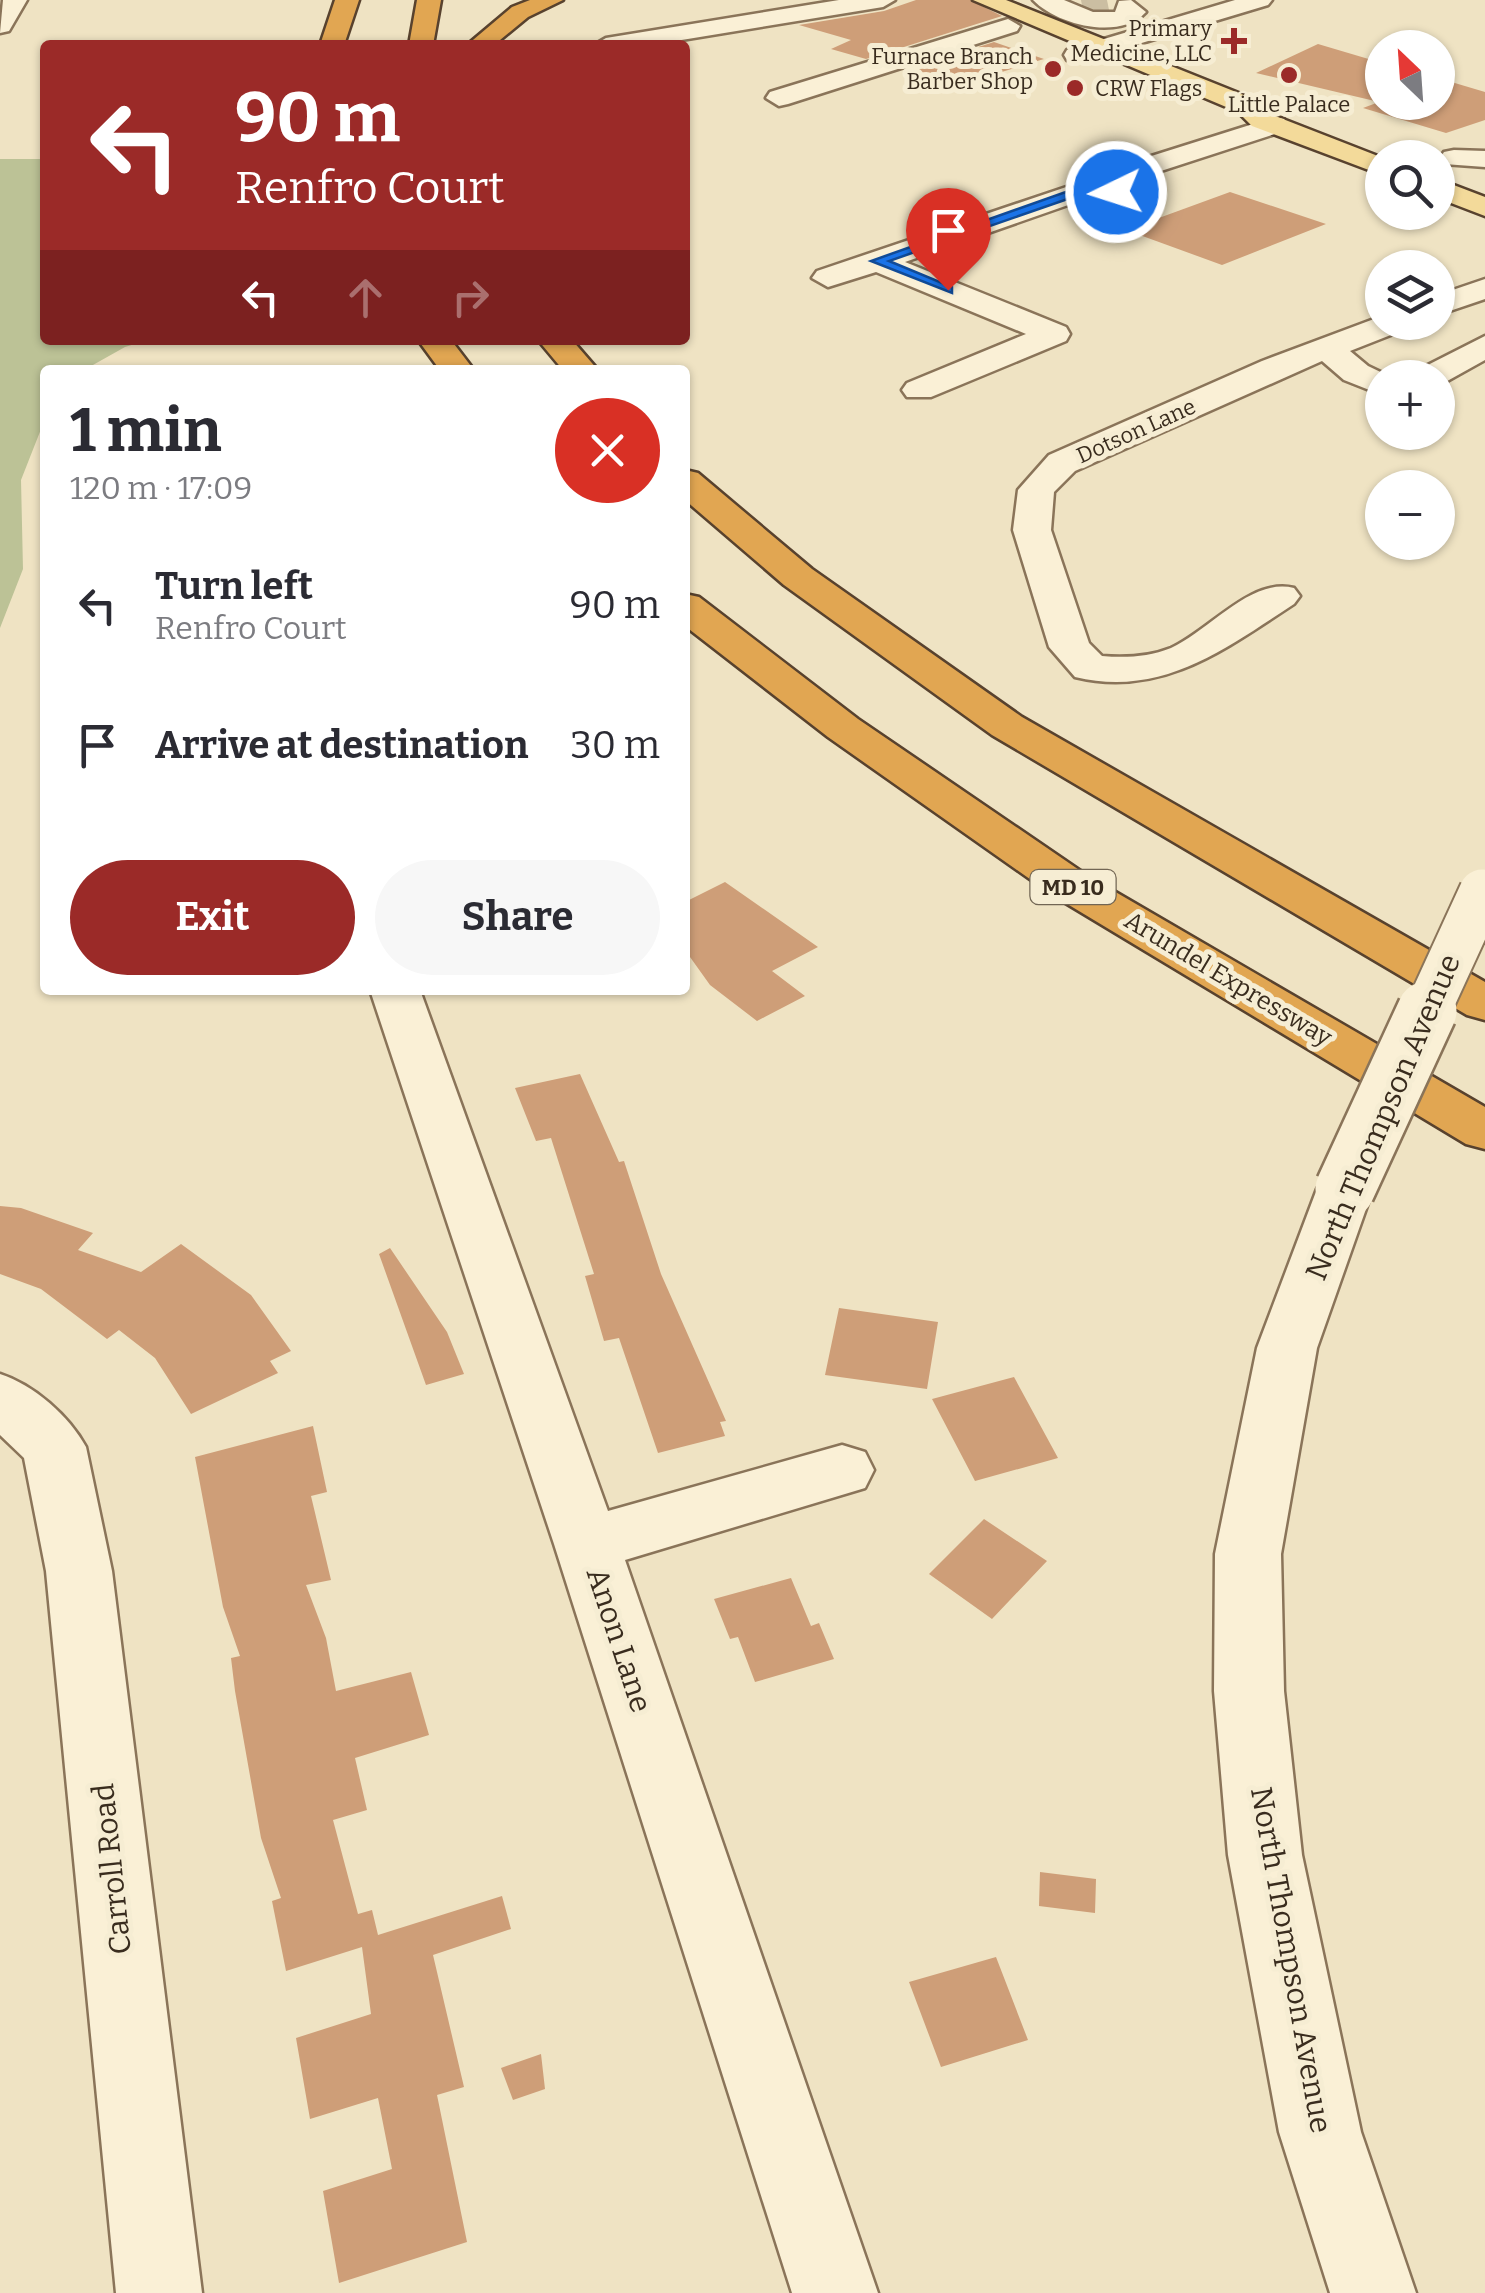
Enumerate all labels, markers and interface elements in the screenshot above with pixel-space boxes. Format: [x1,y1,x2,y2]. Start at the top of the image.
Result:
place label: Primary Medicine, LLC [1071,15,1212,67]
marker: Primary Medicine, LLC [1221,28,1247,54]
north arrow [1365,30,1455,120]
map controls [1365,30,1455,560]
place label: Furnace Branch Barber Shop [871,43,1033,95]
marker: Furnace Branch Barber Shop [1042,58,1064,80]
marker: Little Palace [1278,64,1300,86]
place label: CRW Flags [1095,75,1202,102]
text: 90 m [235,76,400,160]
marker: CRW Flags [1064,77,1086,99]
icon: left [70,80,200,210]
place label: Little Palace [1228,91,1350,118]
position arrow [1064,140,1168,244]
button: search [1365,140,1455,230]
text: Renfro Court [235,161,504,215]
pin [906,188,991,291]
icon: arrive [921,203,976,258]
button: layers [1365,250,1455,340]
icon: left [233,270,288,325]
icon: ahead [338,270,393,325]
icon: right [443,270,498,325]
button: + [1365,360,1455,450]
street label: Dotson Lane [1072,393,1200,469]
text: 1 min [70,395,222,467]
button: close [555,398,660,503]
text: 120 m · 17:09 [70,469,252,507]
button: − [1365,470,1455,560]
text: Turn left [155,563,313,609]
icon: left [70,578,125,633]
text: 90 m [570,582,660,628]
text: Renfro Court [155,609,347,647]
icon: arrive [70,718,125,773]
text: Arrive at destination [155,722,528,768]
text: 30 m [570,722,660,768]
button: Exit [70,860,355,975]
button: Share [375,860,660,975]
road number: MD 10 [1030,870,1116,904]
street label: Arundel Expressway [1119,905,1338,1053]
street label: North Thompson Avenue [1298,949,1468,1285]
street label: Anon Lane [579,1563,659,1717]
street label: Carroll Road [85,1782,139,1956]
street label: North Thompson Avenue [1243,1784,1339,2136]

